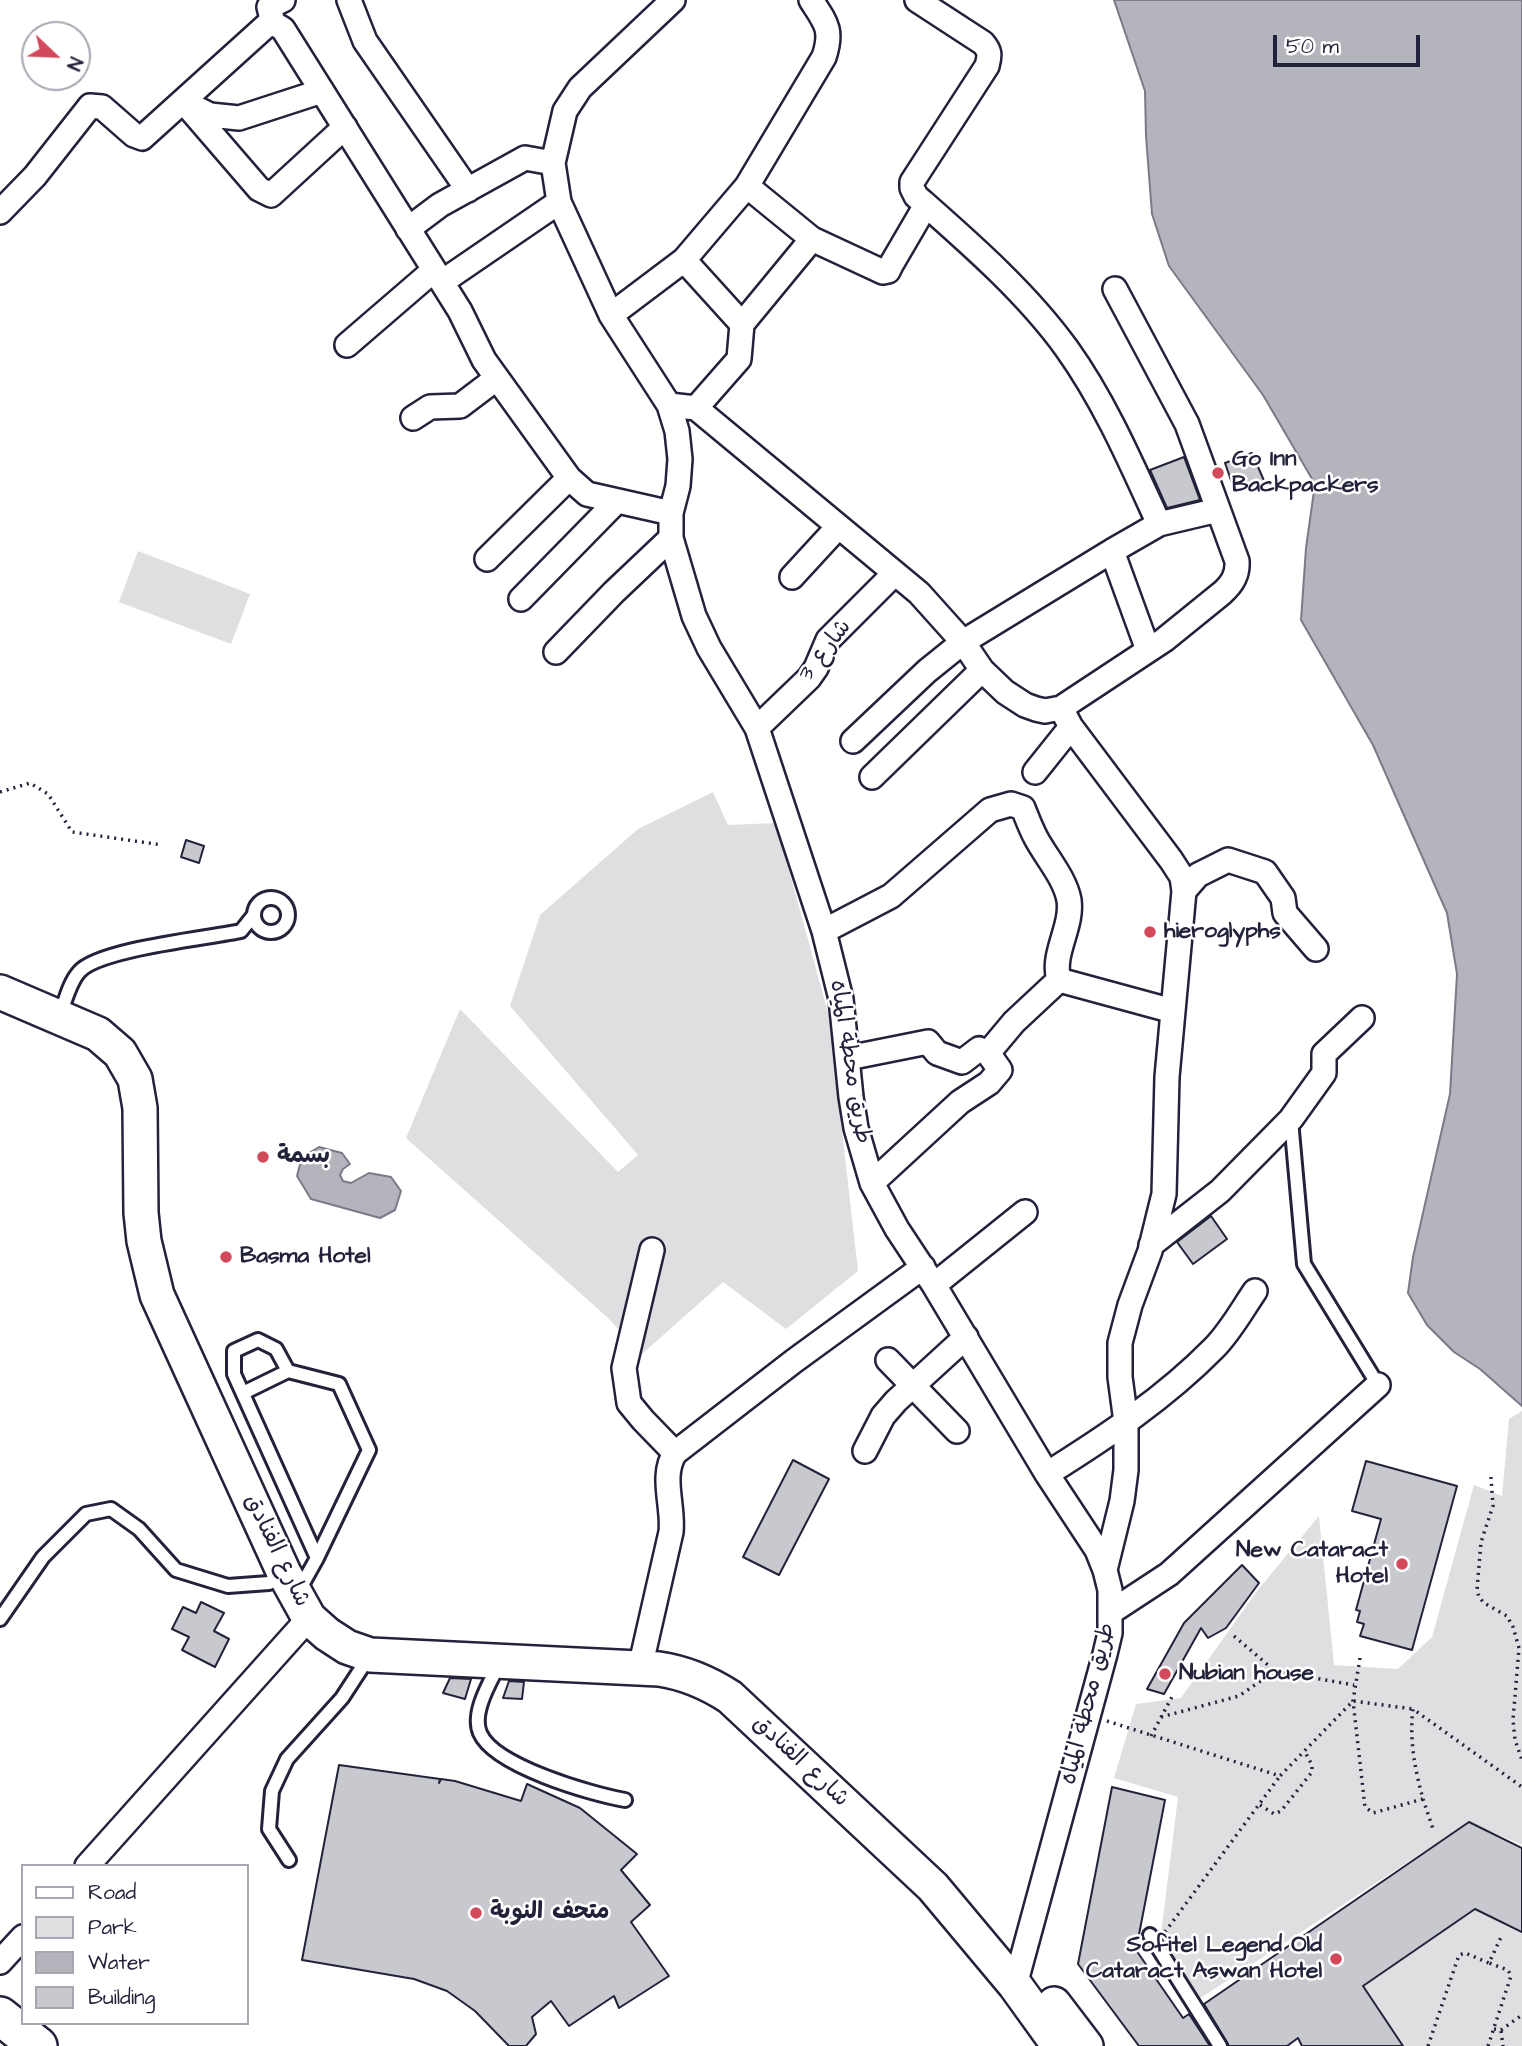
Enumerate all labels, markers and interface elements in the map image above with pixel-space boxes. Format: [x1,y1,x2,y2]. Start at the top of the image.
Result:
north arrow [21,21,91,91]
scale bar [1277,21,1424,65]
text: 50 m [1286,32,1339,61]
text: N [59,53,89,74]
place label: Go Inn Backpackers [1232,446,1379,500]
marker: Go Inn Backpackers [1210,465,1226,481]
street label: شارع 3 [794,614,858,688]
place label: hieroglyphs [1164,918,1281,946]
marker: hieroglyphs [1142,924,1158,940]
street label: طريق محطة المياه [822,978,876,1146]
place label: بسمة [277,1143,330,1171]
marker: بسمة [255,1149,271,1165]
place label: Basma Hotel [240,1243,371,1271]
marker: Basma Hotel [218,1249,234,1265]
street label: شارع الفنادق [237,1490,315,1612]
place label: New Cataract Hotel [1236,1537,1388,1591]
marker: New Cataract Hotel [1394,1556,1410,1572]
street label: طريق محطة المياه [1056,1620,1122,1788]
place label: Nubian house [1179,1660,1314,1688]
marker: Nubian house [1157,1666,1173,1682]
street label: شارع الفنادق [746,1710,854,1814]
legend [21,1864,248,2025]
text: Road [88,1878,136,1907]
place label: متحف النوبة [490,1899,609,1927]
marker: متحف النوبة [468,1905,484,1921]
text: Park [88,1913,137,1942]
place label: Sofitel Legend Old Cataract Aswan Hotel [1086,1932,1322,1986]
text: Water [88,1948,150,1977]
marker: Sofitel Legend Old Cataract Aswan Hotel [1328,1951,1344,1967]
text: Building [88,1983,155,2012]

